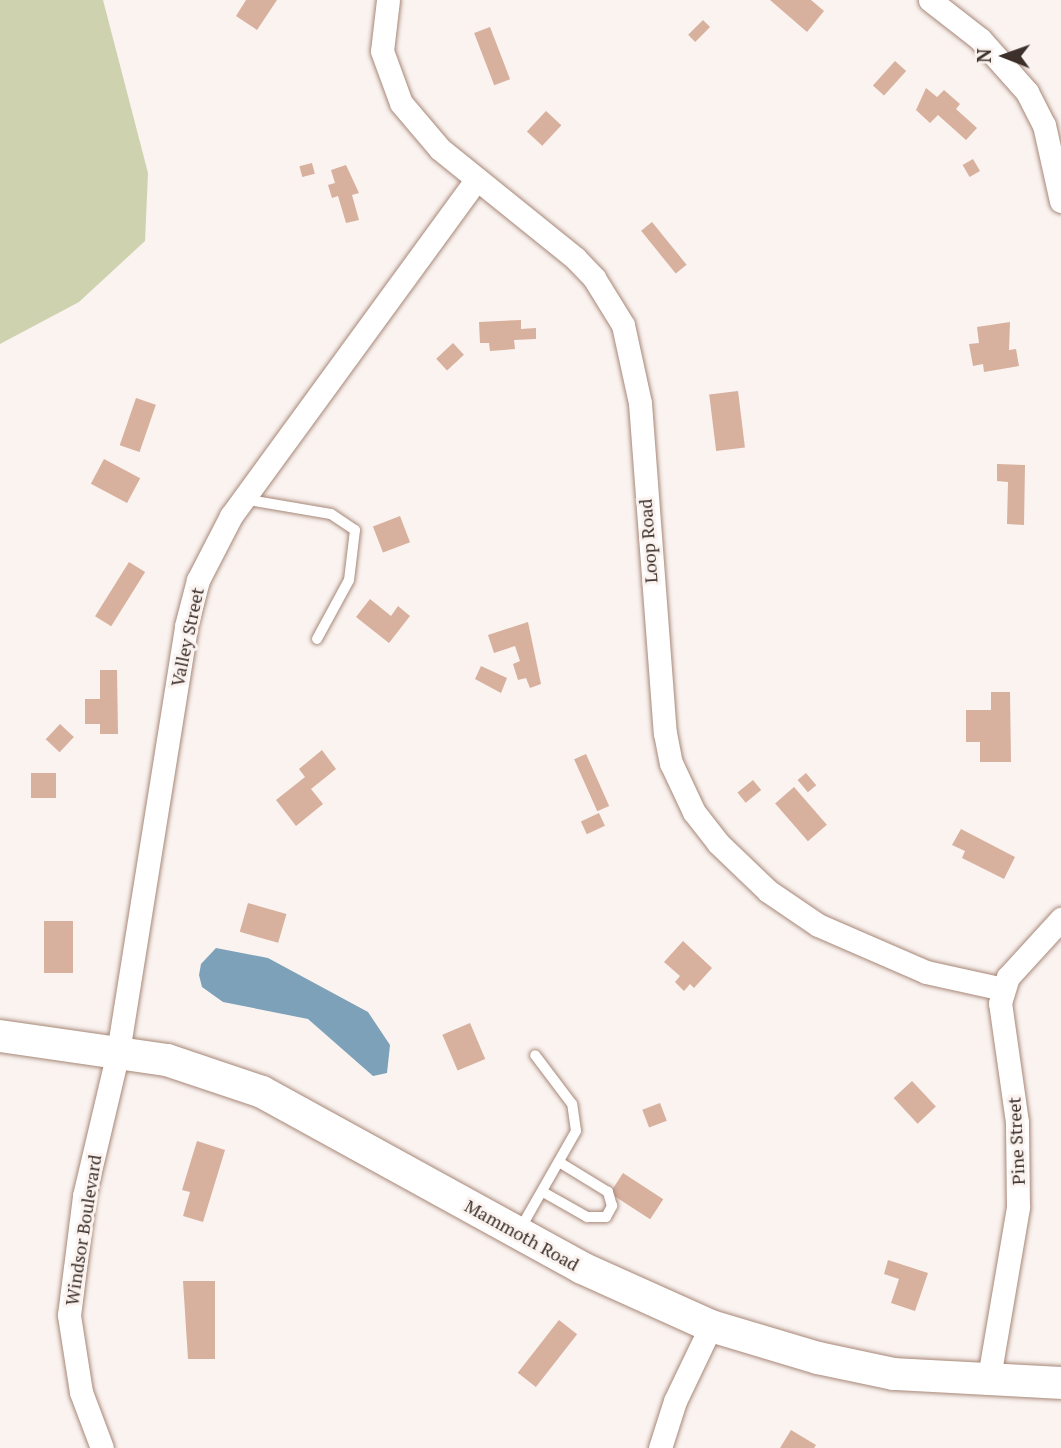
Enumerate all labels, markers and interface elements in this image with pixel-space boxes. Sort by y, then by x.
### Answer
north arrow [970,21,1040,91]
text: N [971,48,996,63]
street label: Loop Road [634,498,662,584]
street label: Valley Street [166,585,208,689]
street label: Pine Street [1003,1096,1029,1186]
street label: Windsor Boulevard [60,1153,106,1307]
street label: Mammoth Road [461,1195,583,1275]

